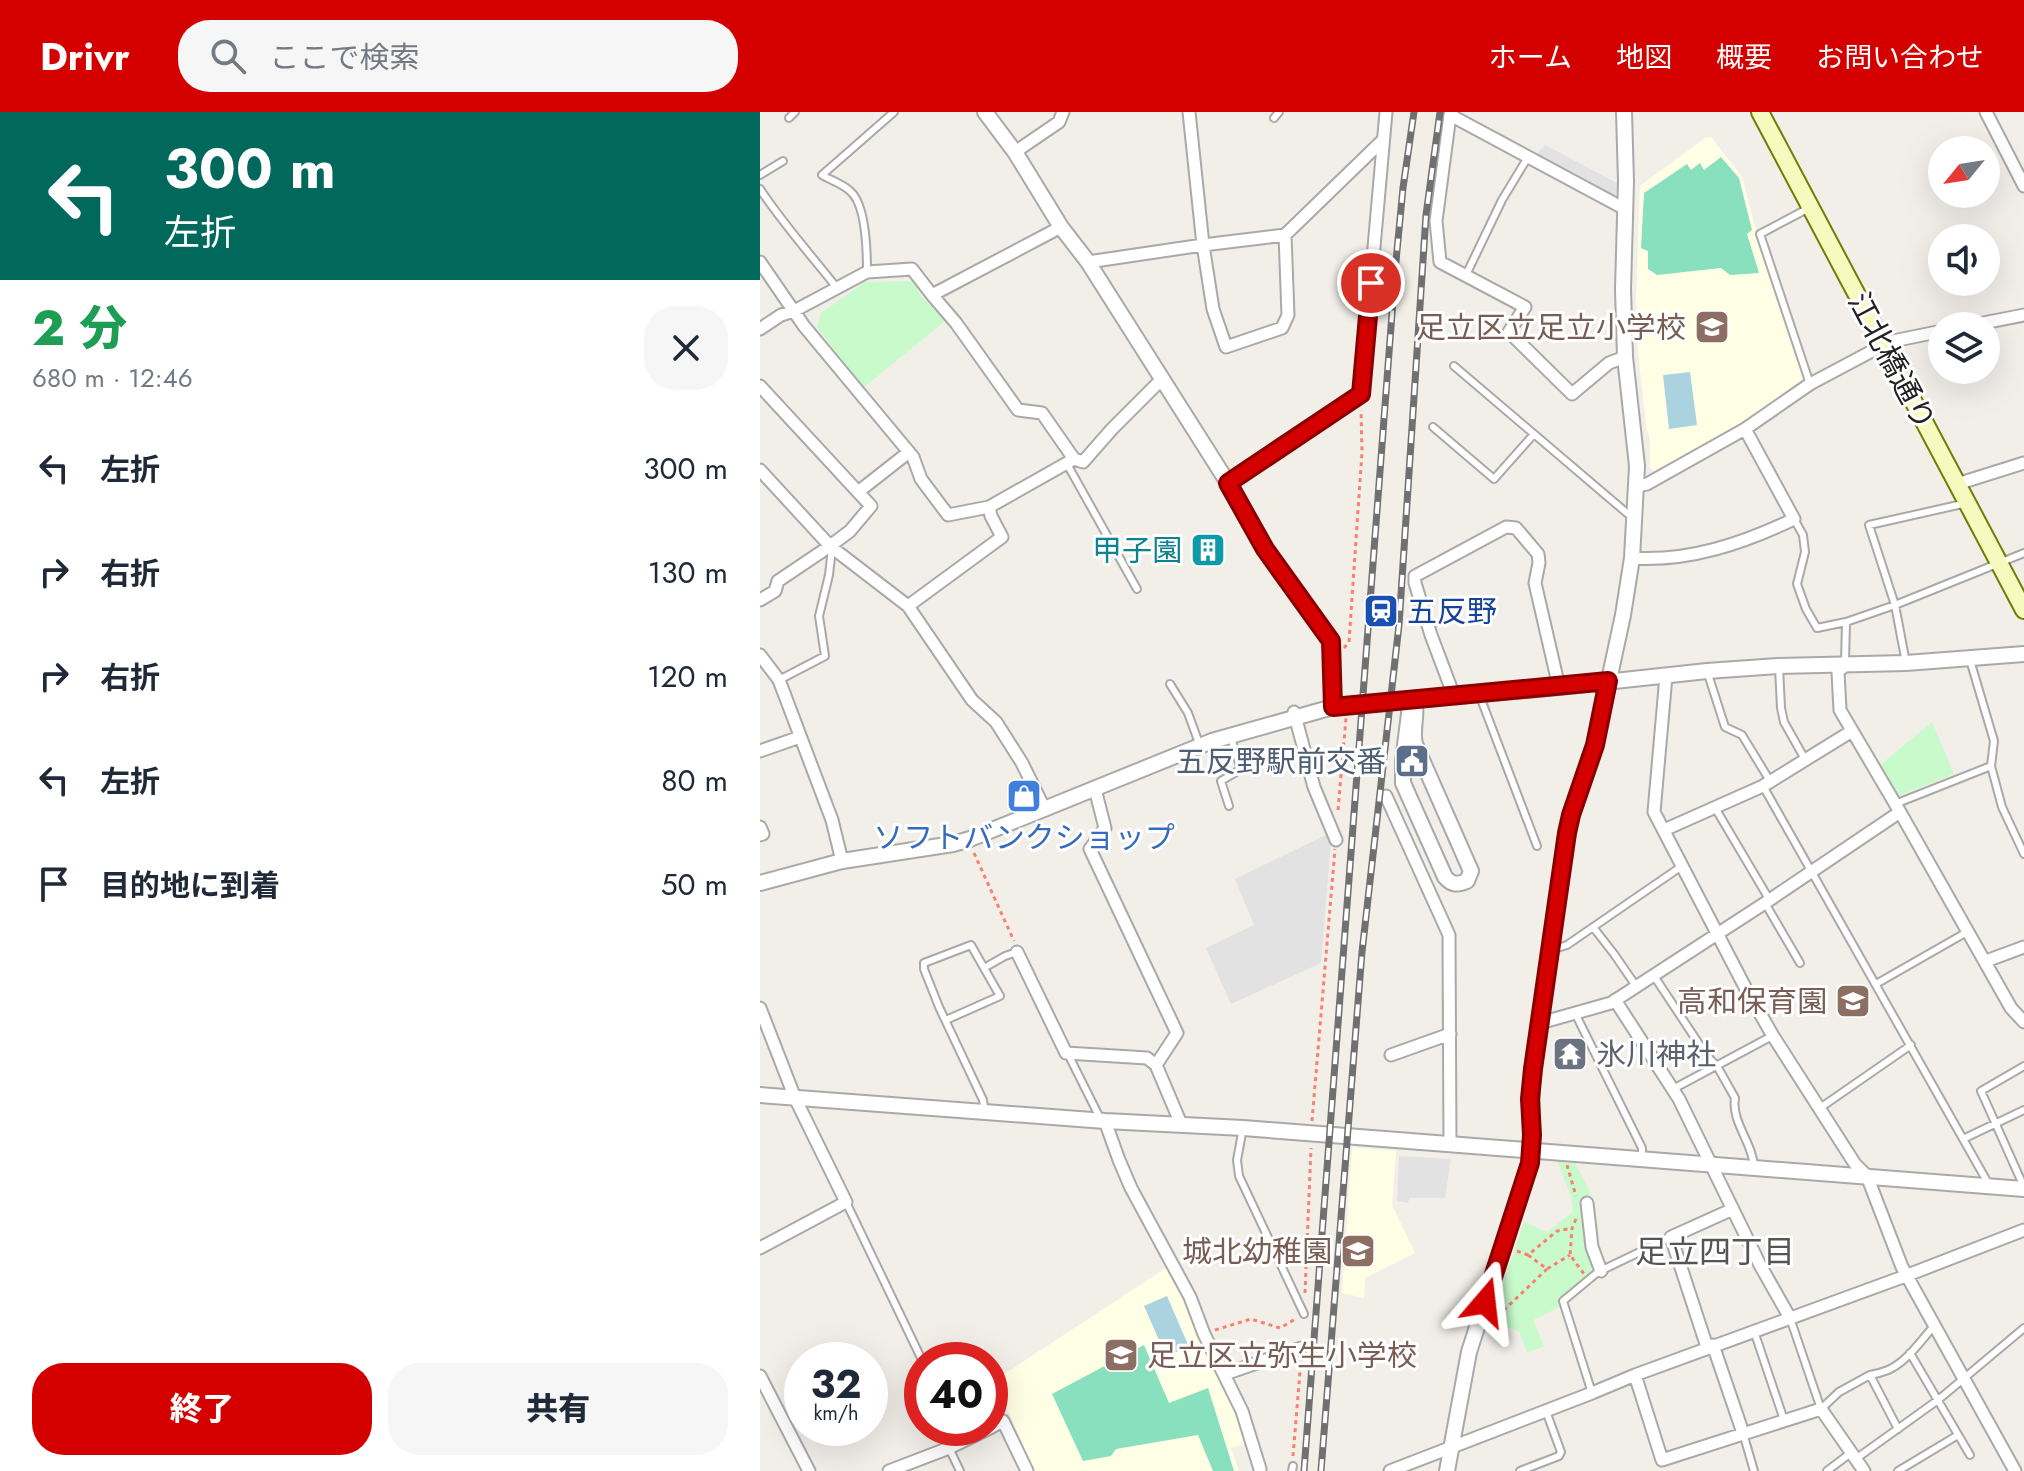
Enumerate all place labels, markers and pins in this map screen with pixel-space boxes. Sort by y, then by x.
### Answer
pin [1337,249,1405,317]
place label: 足立区立足立小学校 [1416,306,1686,349]
school or university icon: 足立区立足立小学校 [1693,308,1731,346]
place label: 甲子園 [1092,529,1182,572]
building icon: 甲子園 [1189,531,1227,569]
place label: 五反野 [1407,590,1497,633]
station icon: 五反野 [1362,592,1400,630]
place label: 五反野駅前交番 [1176,740,1386,783]
public building icon: 五反野駅前交番 [1393,742,1431,780]
shop icon: ソフトバンクショップ [1005,777,1043,815]
place label: ソフトバンクショップ [873,816,1175,859]
place label: 高和保育園 [1677,980,1827,1023]
school or university icon: 高和保育園 [1834,982,1872,1020]
place label: 氷川神社 [1596,1033,1716,1076]
temple icon: 氷川神社 [1551,1035,1589,1073]
place label: 城北幼稚園 [1182,1230,1332,1273]
school or university icon: 城北幼稚園 [1339,1232,1377,1270]
place label: 足立区立弥生小学校 [1147,1334,1417,1377]
school or university icon: 足立区立弥生小学校 [1102,1336,1140,1374]

